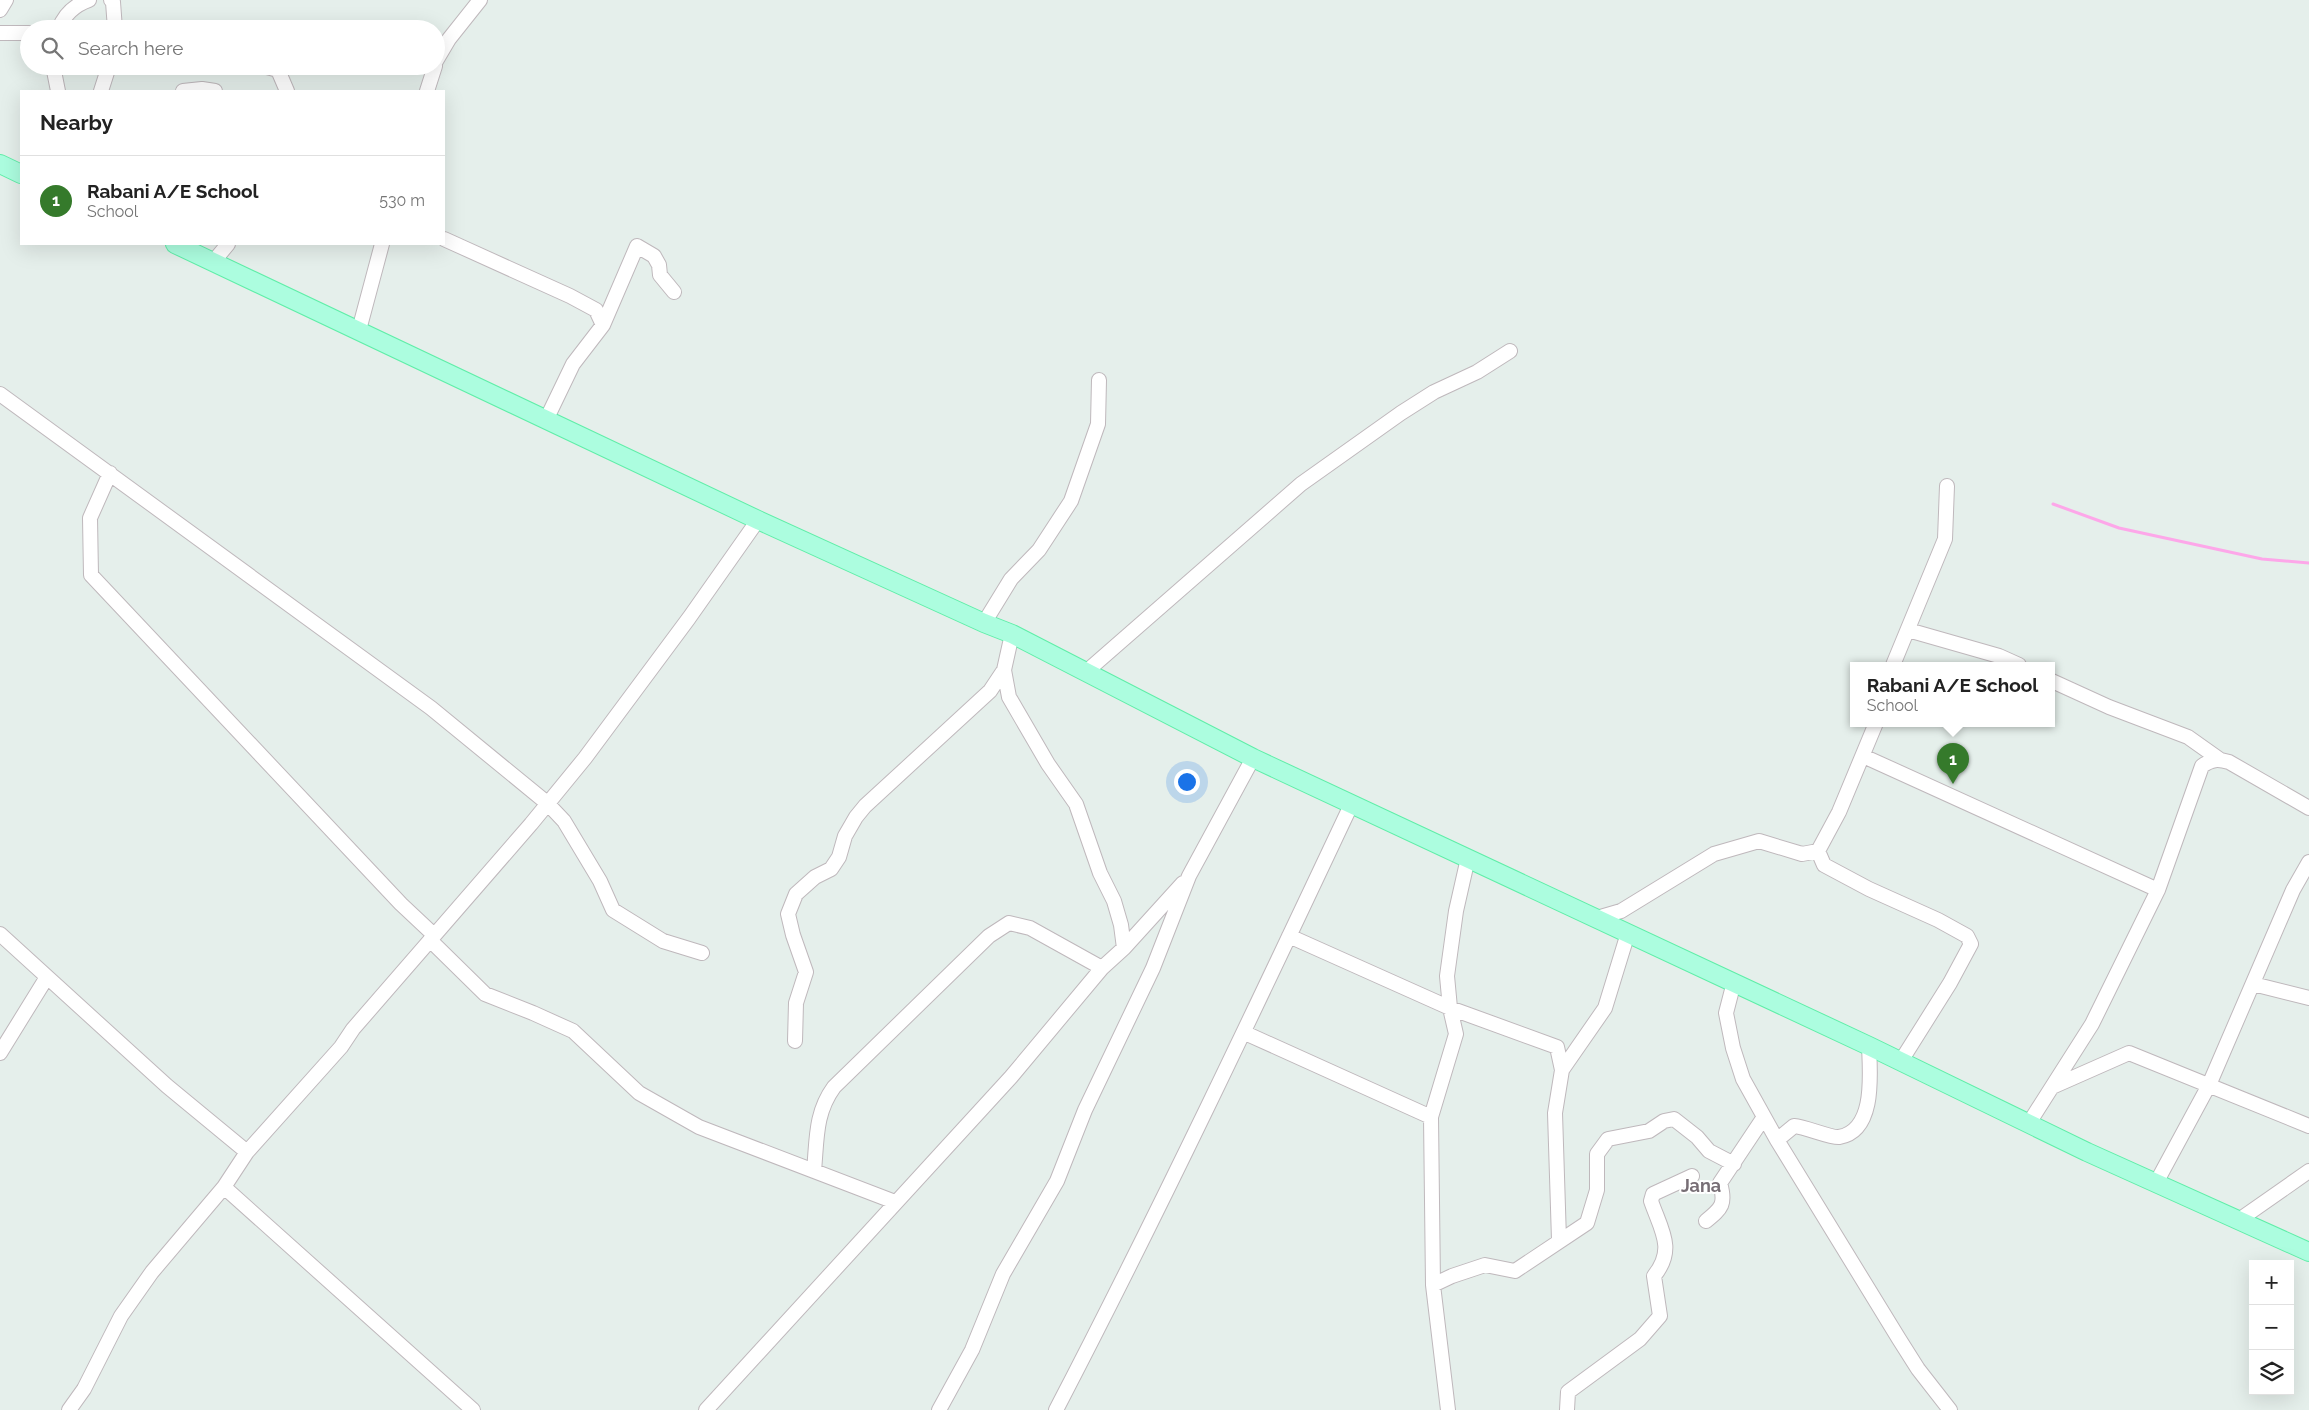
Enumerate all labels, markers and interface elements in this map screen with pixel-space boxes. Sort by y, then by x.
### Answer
search box [20,20,445,75]
icon: search [38,34,66,62]
text: Search here [78,37,184,59]
text: Nearby [40,110,113,135]
text: Rabani A/E School [87,180,259,202]
text: 1 [52,191,60,210]
text: 530 m [379,191,425,210]
text: School [87,202,138,221]
popup [1850,662,2055,727]
text: Rabani A/E School [1867,674,2038,696]
text: School [1867,696,1918,715]
pin: 1 [1937,743,1969,784]
your location [1174,769,1200,795]
district label: Jana [1681,1175,1721,1196]
map controls [2249,1260,2294,1395]
button: + [2249,1260,2294,1305]
button: − [2249,1305,2294,1350]
button: layers [2249,1350,2294,1395]

